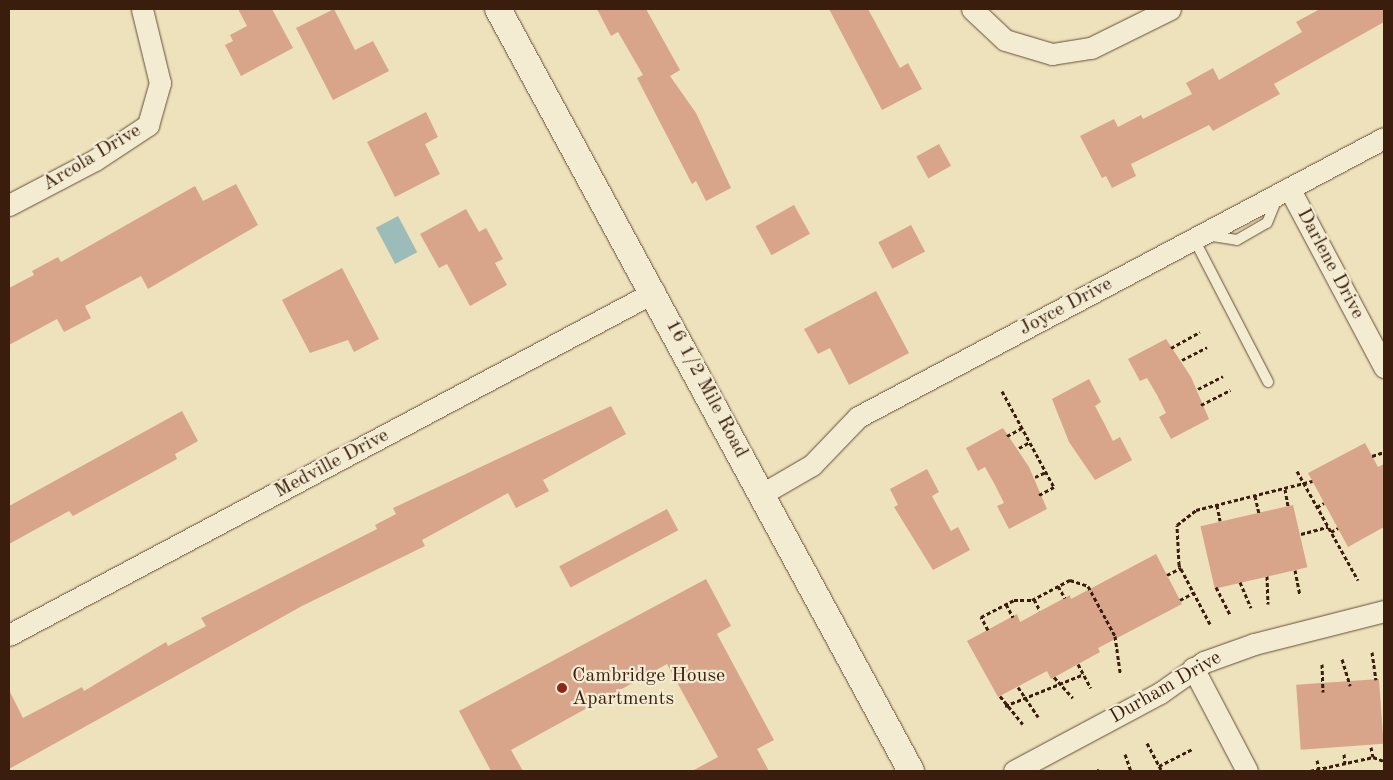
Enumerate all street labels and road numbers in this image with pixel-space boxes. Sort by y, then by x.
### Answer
street label: Arcola Drive [38,119,146,197]
street label: Darlene Drive [1291,205,1369,323]
street label: Joyce Drive [1015,272,1117,342]
street label: 16 1/2 Mile Road [659,316,753,462]
street label: Medville Drive [271,424,393,504]
street label: Durham Drive [1106,646,1226,730]

